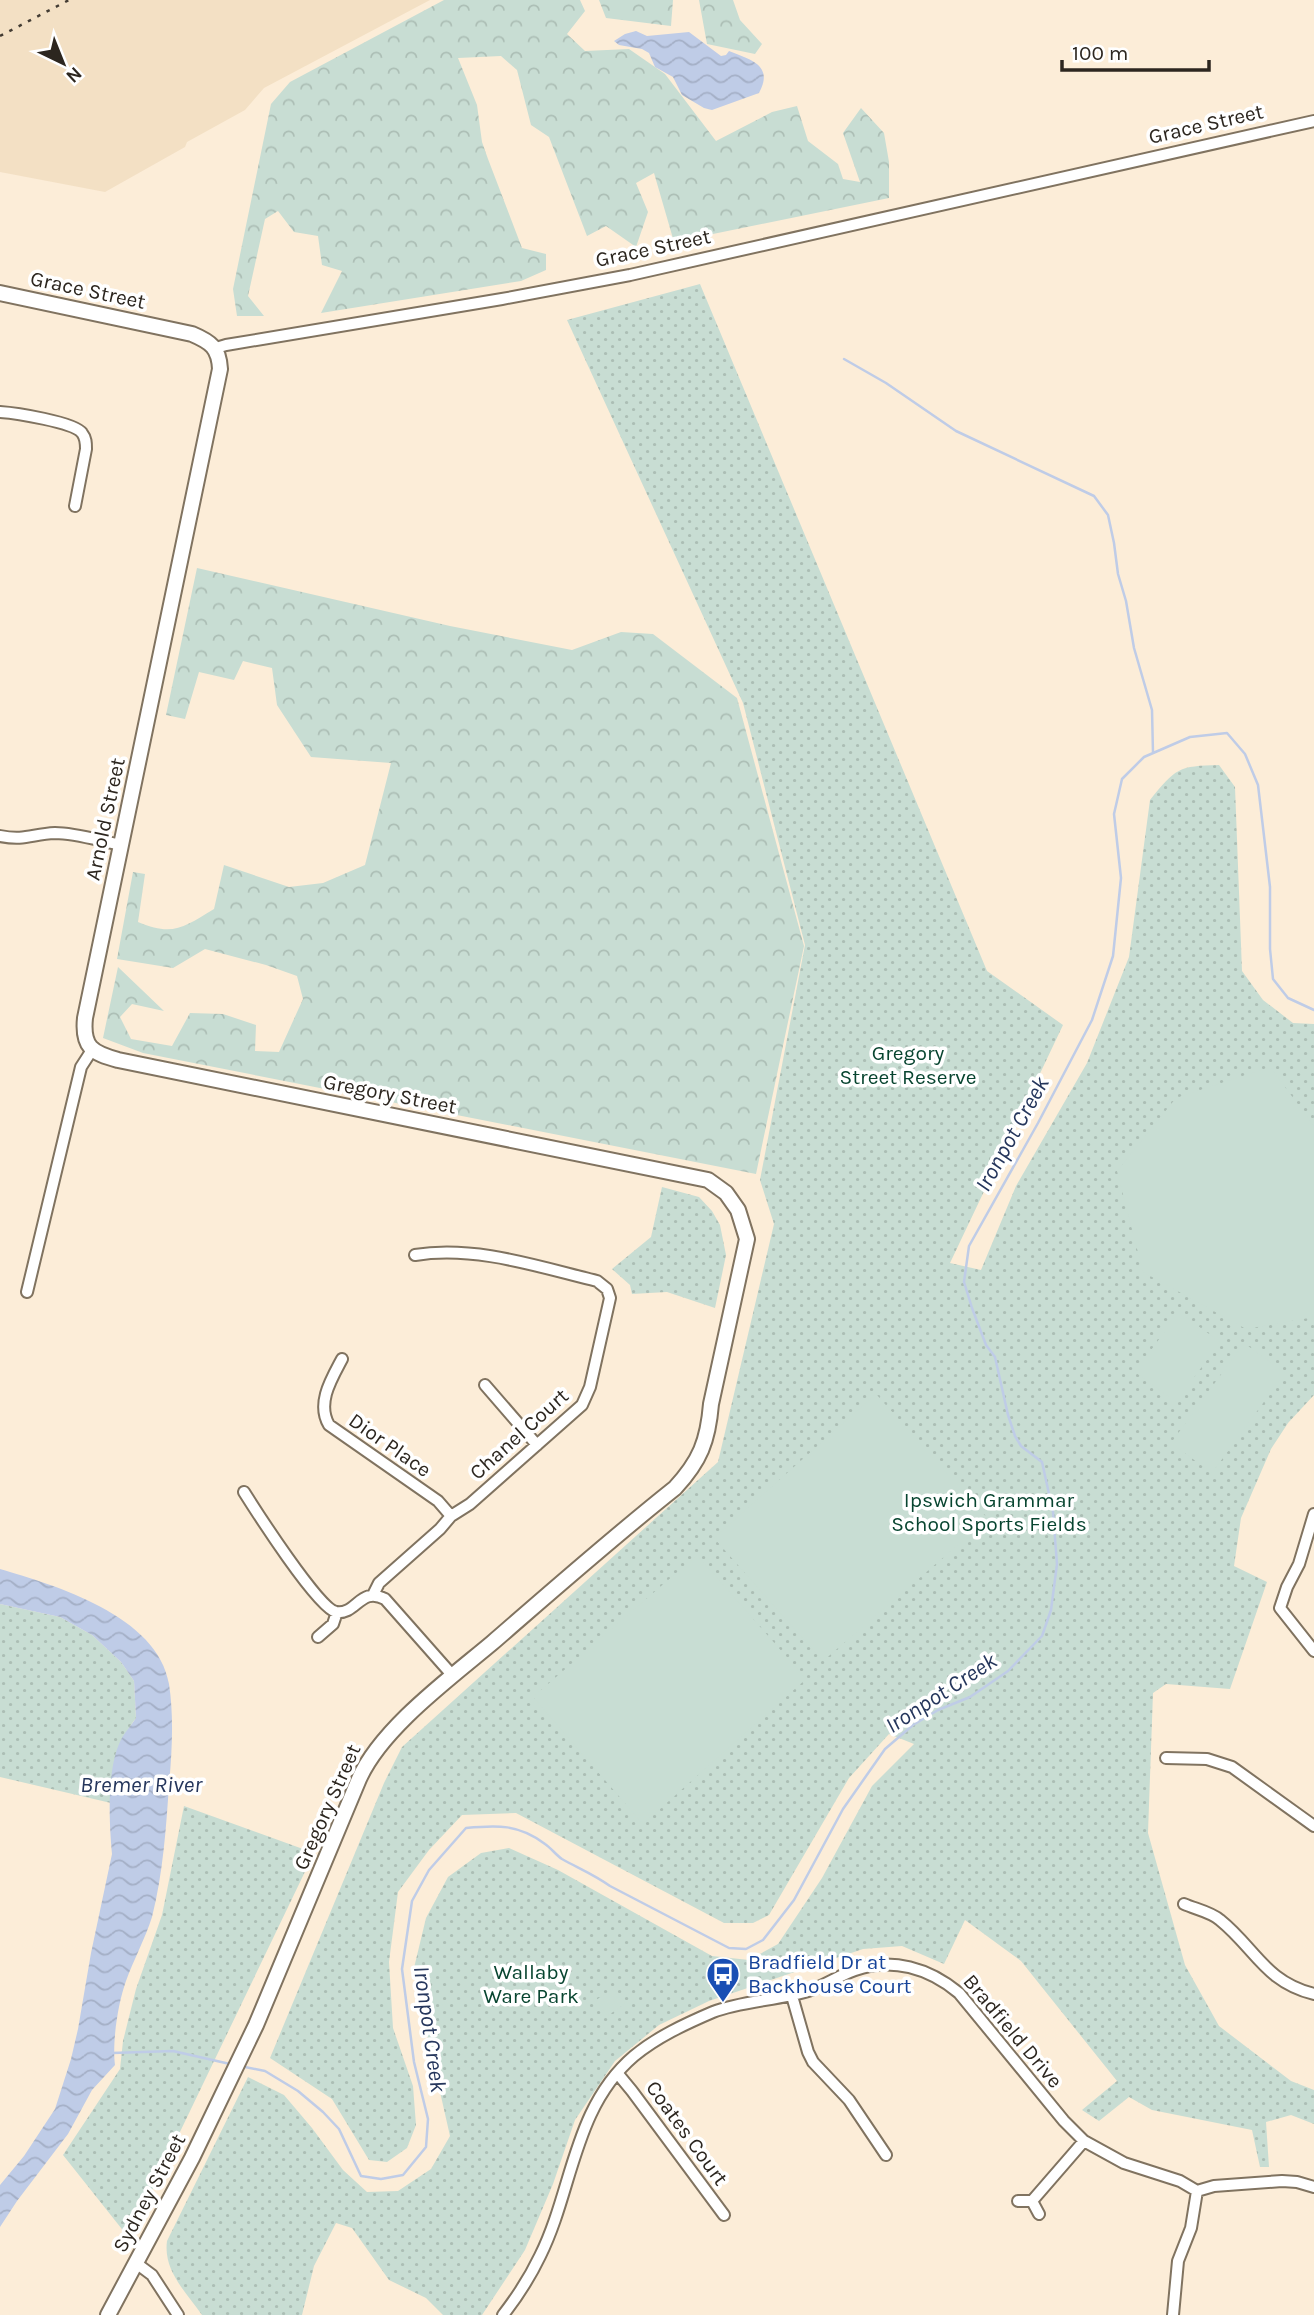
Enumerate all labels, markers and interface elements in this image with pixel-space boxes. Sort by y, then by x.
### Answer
north arrow [28,28,98,98]
scale bar [1062,28,1209,72]
text: 100 m [1072,41,1129,65]
text: N [61,62,86,87]
street label: Grace Street [1146,99,1266,149]
street label: Grace Street [593,224,713,272]
street label: Grace Street [28,266,148,314]
street label: Arnold Street [80,755,130,883]
park label: Gregory Street Reserve [839,1041,977,1089]
street label: Gregory Street [321,1069,459,1119]
water label: Ironpot Creek [969,1071,1055,1196]
street label: Chanel Court [465,1384,573,1484]
street label: Dior Place [344,1408,436,1482]
park label: Ipswich Grammar School Sports Fields [891,1488,1087,1536]
water label: Ironpot Creek [880,1647,1002,1739]
street label: Gregory Street [289,1740,366,1874]
water label: Bremer River [80,1771,203,1798]
place label: Bradfield Dr at Backhouse Court [748,1950,912,1998]
bus stop icon: Bradfield Dr at Backhouse Court [704,1955,742,2004]
park label: Wallaby Ware Park [483,1960,579,2008]
water label: Ironpot Creek [408,1964,452,2094]
street label: Bradfield Drive [958,1969,1068,2093]
street label: Coates Court [641,2076,733,2190]
street label: Sydney Street [108,2130,190,2256]

